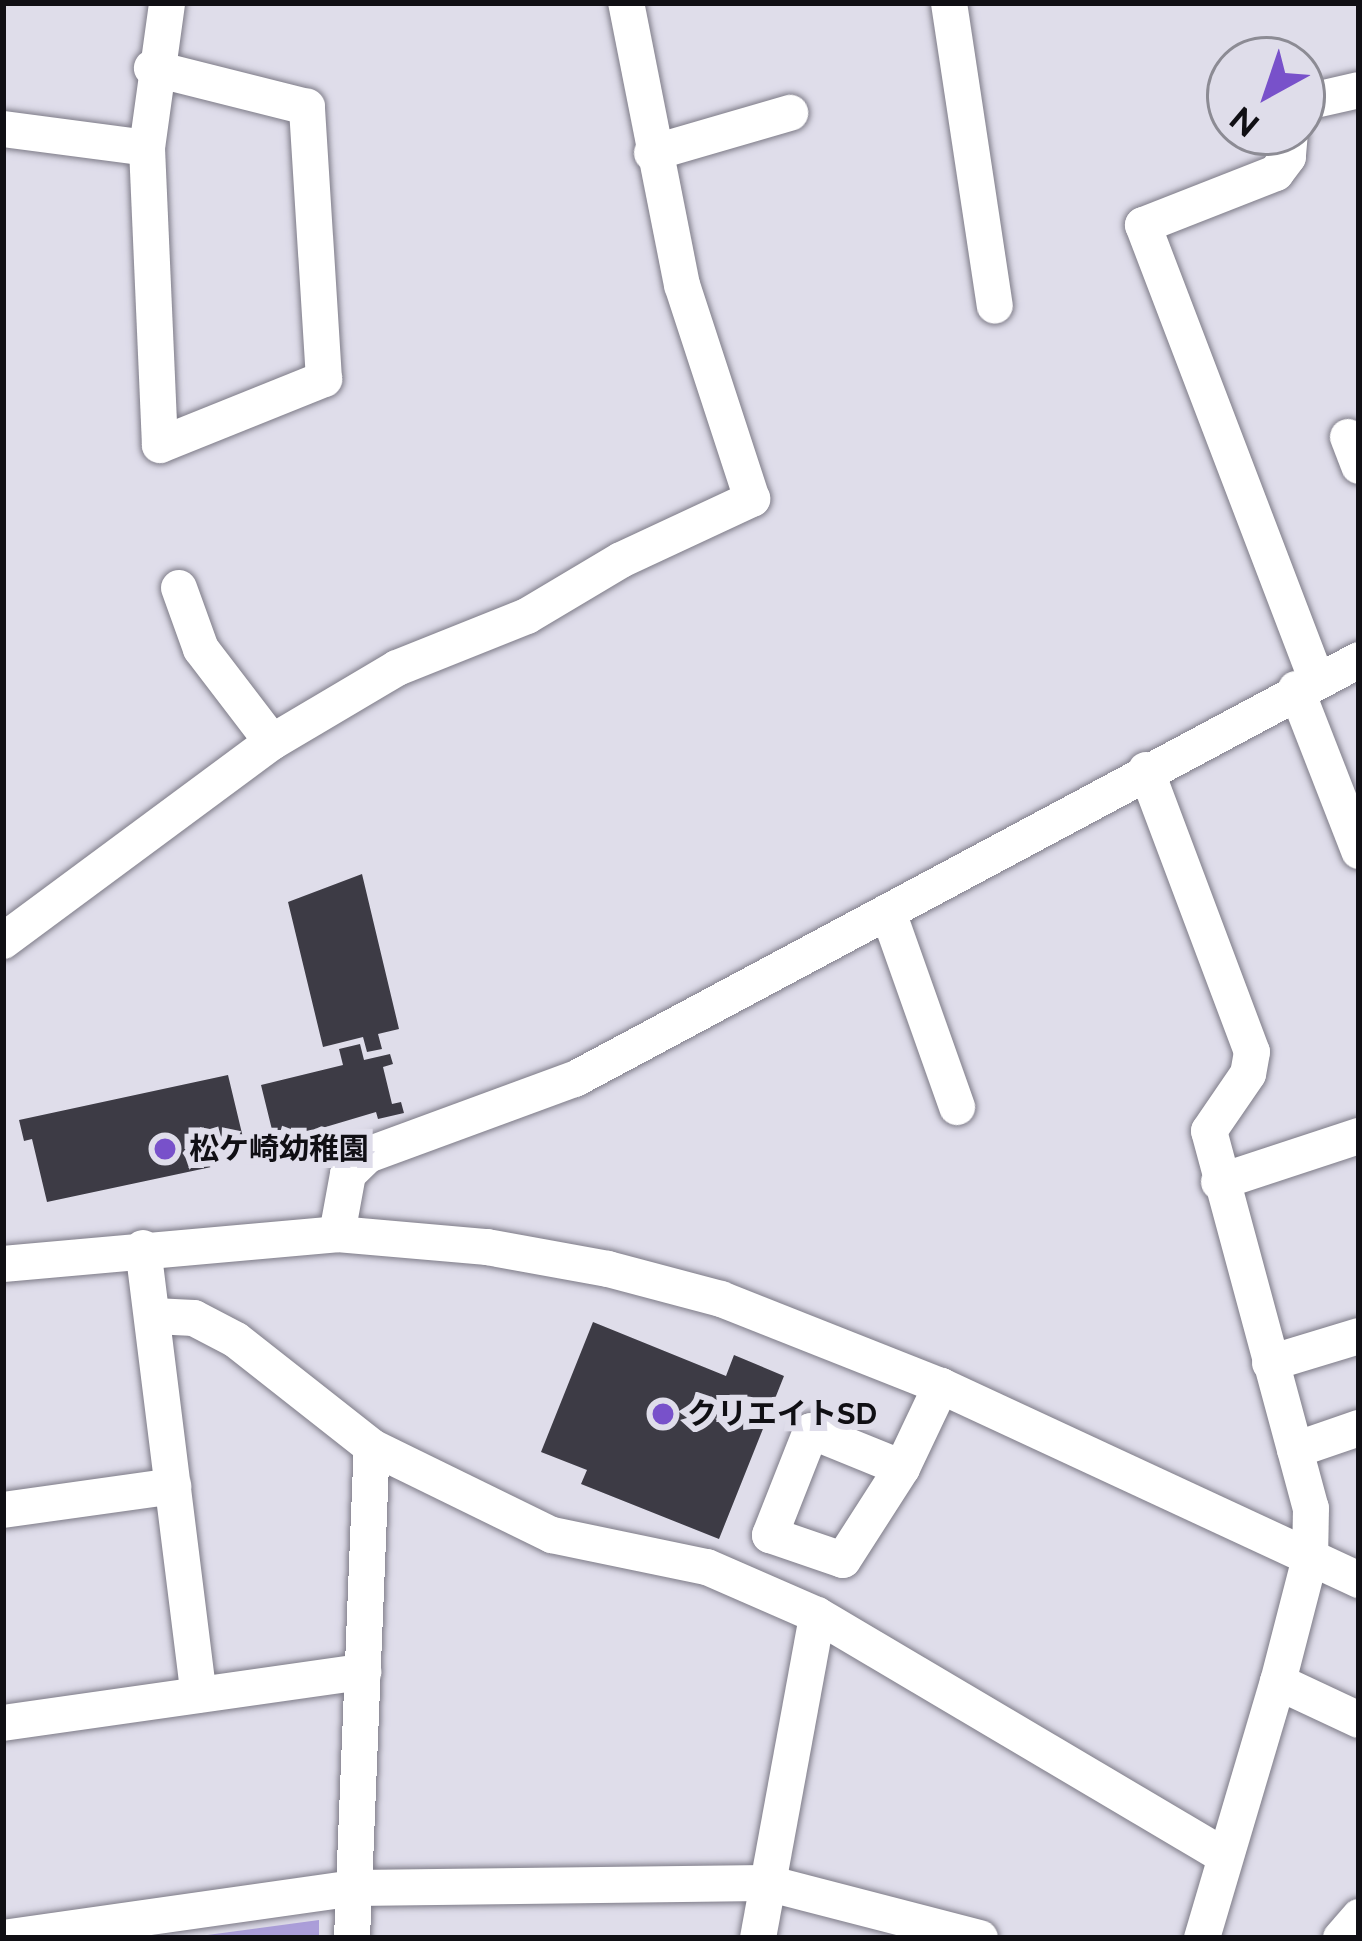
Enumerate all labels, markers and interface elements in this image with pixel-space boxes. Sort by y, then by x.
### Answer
north arrow [1206,36,1326,156]
text: N [1222,99,1267,145]
place label: 松ケ崎幼稚園 [189,1131,369,1167]
marker: 松ケ崎幼稚園 [152,1136,178,1162]
place label: クリエイトSD [687,1396,877,1432]
marker: クリエイトSD [650,1401,676,1427]

